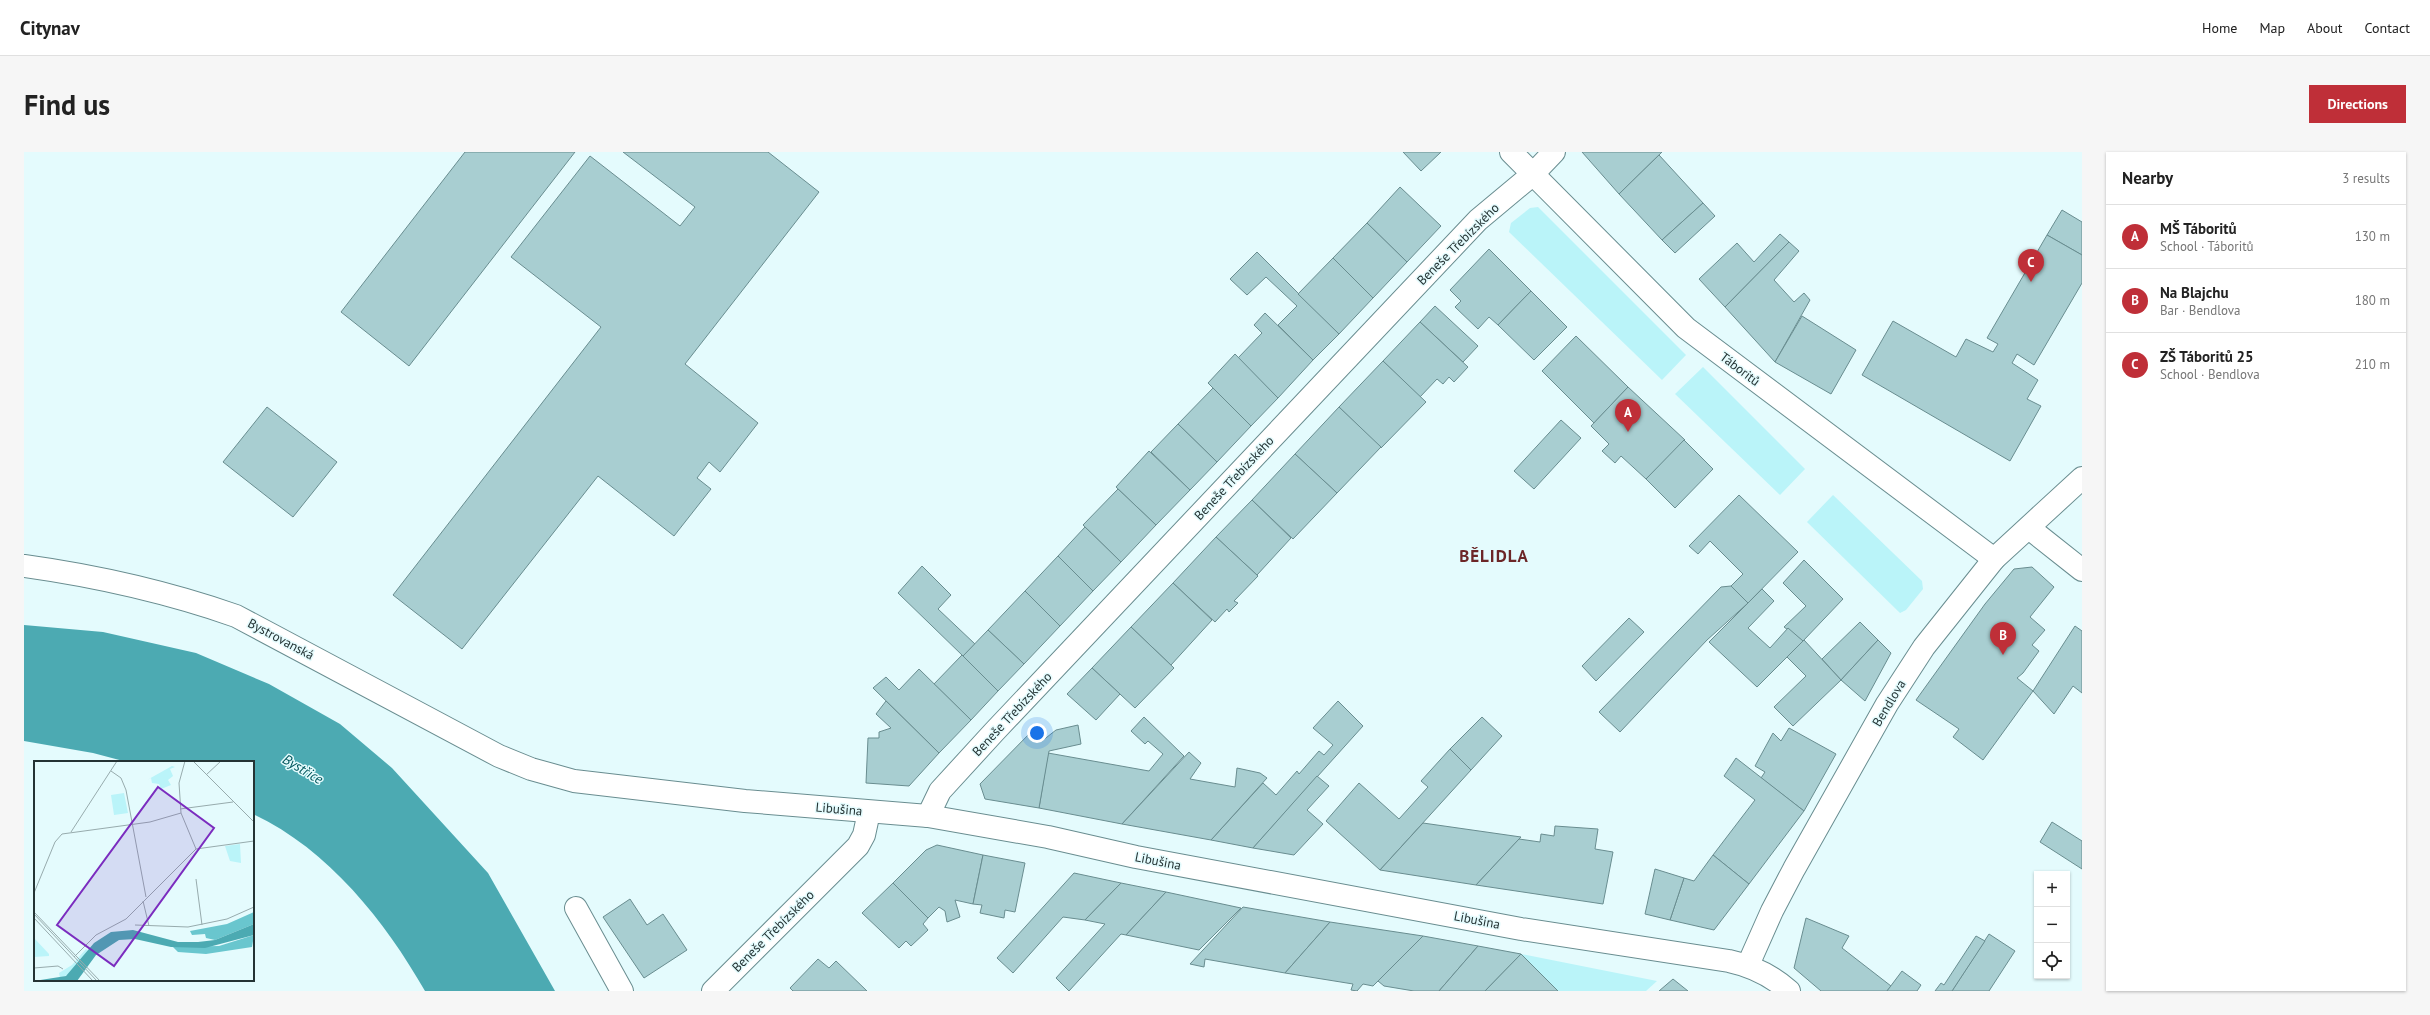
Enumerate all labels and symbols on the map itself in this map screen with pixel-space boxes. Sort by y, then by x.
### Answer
street label: Beneše Třebízského [1413,199,1503,289]
pin: C [2018,249,2044,282]
street label: Táboritů [1717,348,1763,390]
pin: A [1615,399,1641,432]
street label: Beneše Třebízského [1191,432,1278,524]
district label: BĚLIDLA [1459,545,1529,567]
street label: Bystrovanská [245,614,317,664]
pin: B [1990,622,2016,655]
street label: Beneše Třebízského [969,668,1056,760]
street label: Bendlova [1868,676,1910,730]
your location [1027,723,1047,743]
water label: Bystřice [279,750,327,788]
inset map [34,761,254,981]
street label: Libušina [815,798,863,820]
street label: Libušina [1133,848,1183,874]
street label: Beneše Třebízského [728,886,818,976]
street label: Libušina [1452,907,1502,933]

